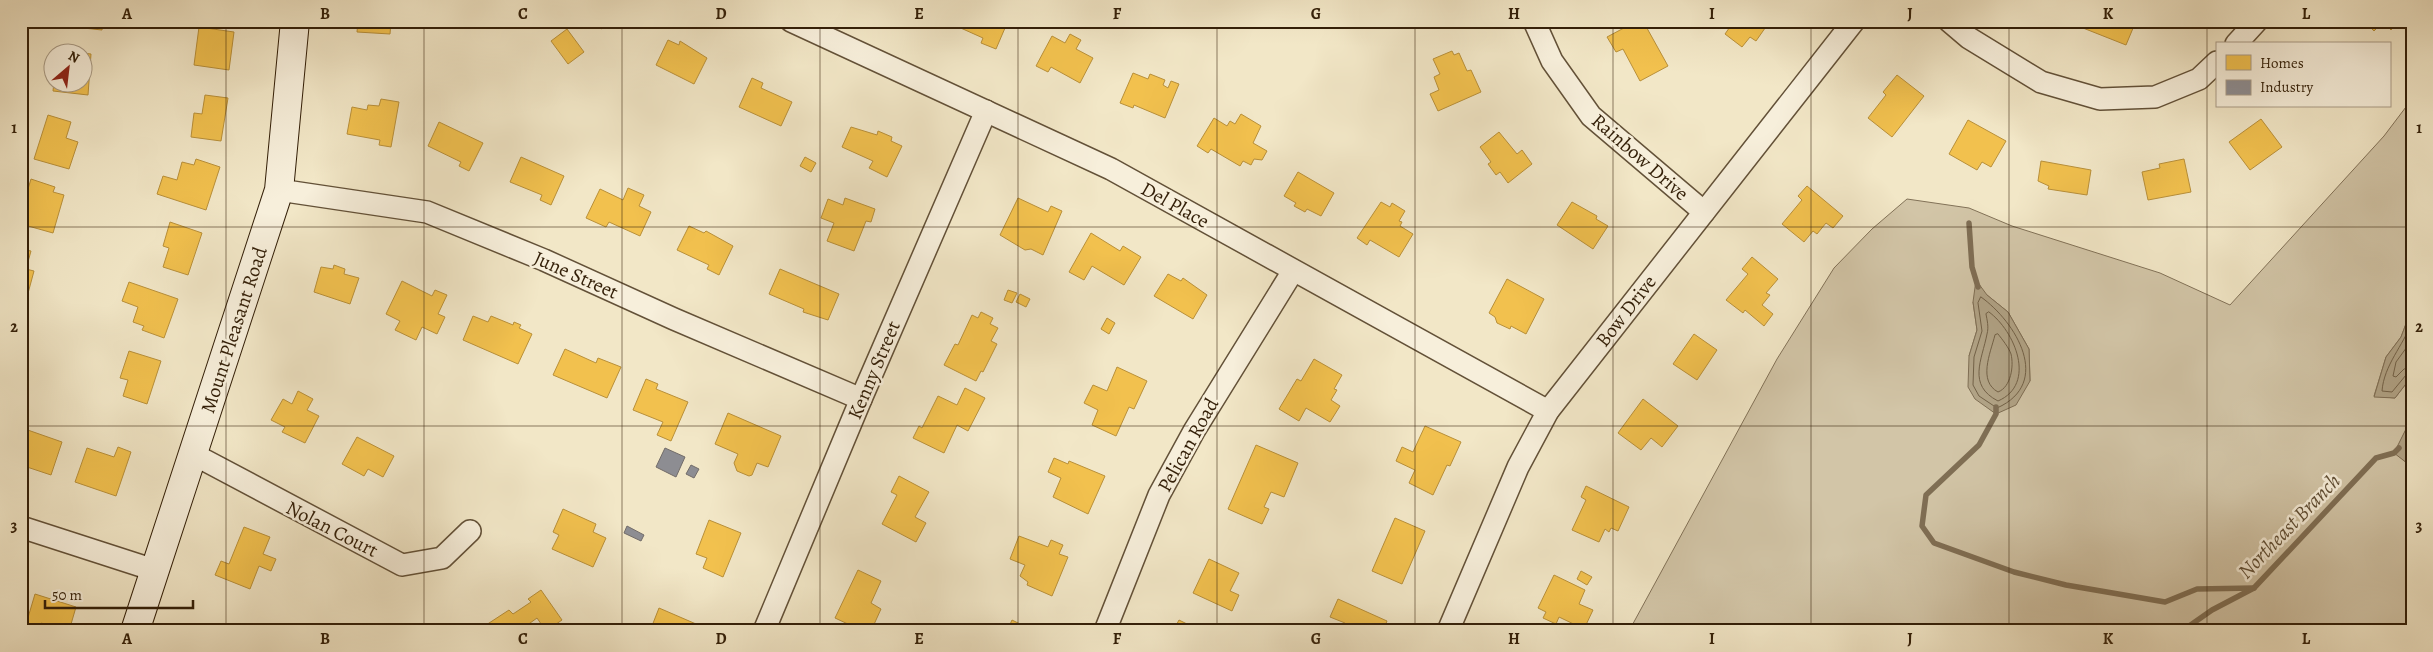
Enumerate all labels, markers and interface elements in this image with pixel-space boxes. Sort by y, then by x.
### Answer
text: A [121,3,133,25]
text: B [320,3,330,25]
text: C [518,3,528,25]
text: D [715,3,727,25]
text: E [914,3,924,25]
text: F [1113,3,1122,25]
text: G [1311,3,1321,25]
text: H [1508,3,1520,25]
text: I [1709,3,1715,25]
text: J [1907,3,1913,25]
text: K [2103,3,2114,25]
text: L [2302,3,2311,25]
north arrow [42,42,92,92]
legend [2216,42,2390,108]
text: N [65,46,83,68]
text: Homes [2260,53,2304,73]
text: Industry [2260,77,2314,97]
street label: Rainbow Drive [1586,107,1694,207]
text: 1 [11,117,17,139]
text: 1 [2416,117,2422,139]
street label: Del Place [1136,175,1214,235]
street label: Mount Pleasant Road [194,243,274,417]
street label: June Street [529,244,623,306]
street label: Bow Drive [1589,269,1663,353]
text: 2 [10,316,18,338]
street label: Kenny Street [841,316,907,423]
text: 2 [2415,316,2423,338]
street label: Pelican Road [1151,393,1225,497]
water label: Northeast Branch [2232,467,2346,585]
street label: Nolan Court [281,494,383,564]
text: 3 [11,515,18,537]
text: 3 [2416,515,2423,537]
scale bar [45,577,192,609]
text: 50 m [52,585,82,605]
text: A [121,628,133,650]
text: B [320,628,330,650]
text: C [518,628,528,650]
text: D [715,628,727,650]
text: E [914,628,924,650]
text: F [1113,628,1122,650]
text: G [1311,628,1321,650]
text: H [1508,628,1520,650]
text: I [1709,628,1715,650]
text: J [1907,628,1913,650]
text: K [2103,628,2114,650]
text: L [2302,628,2311,650]

